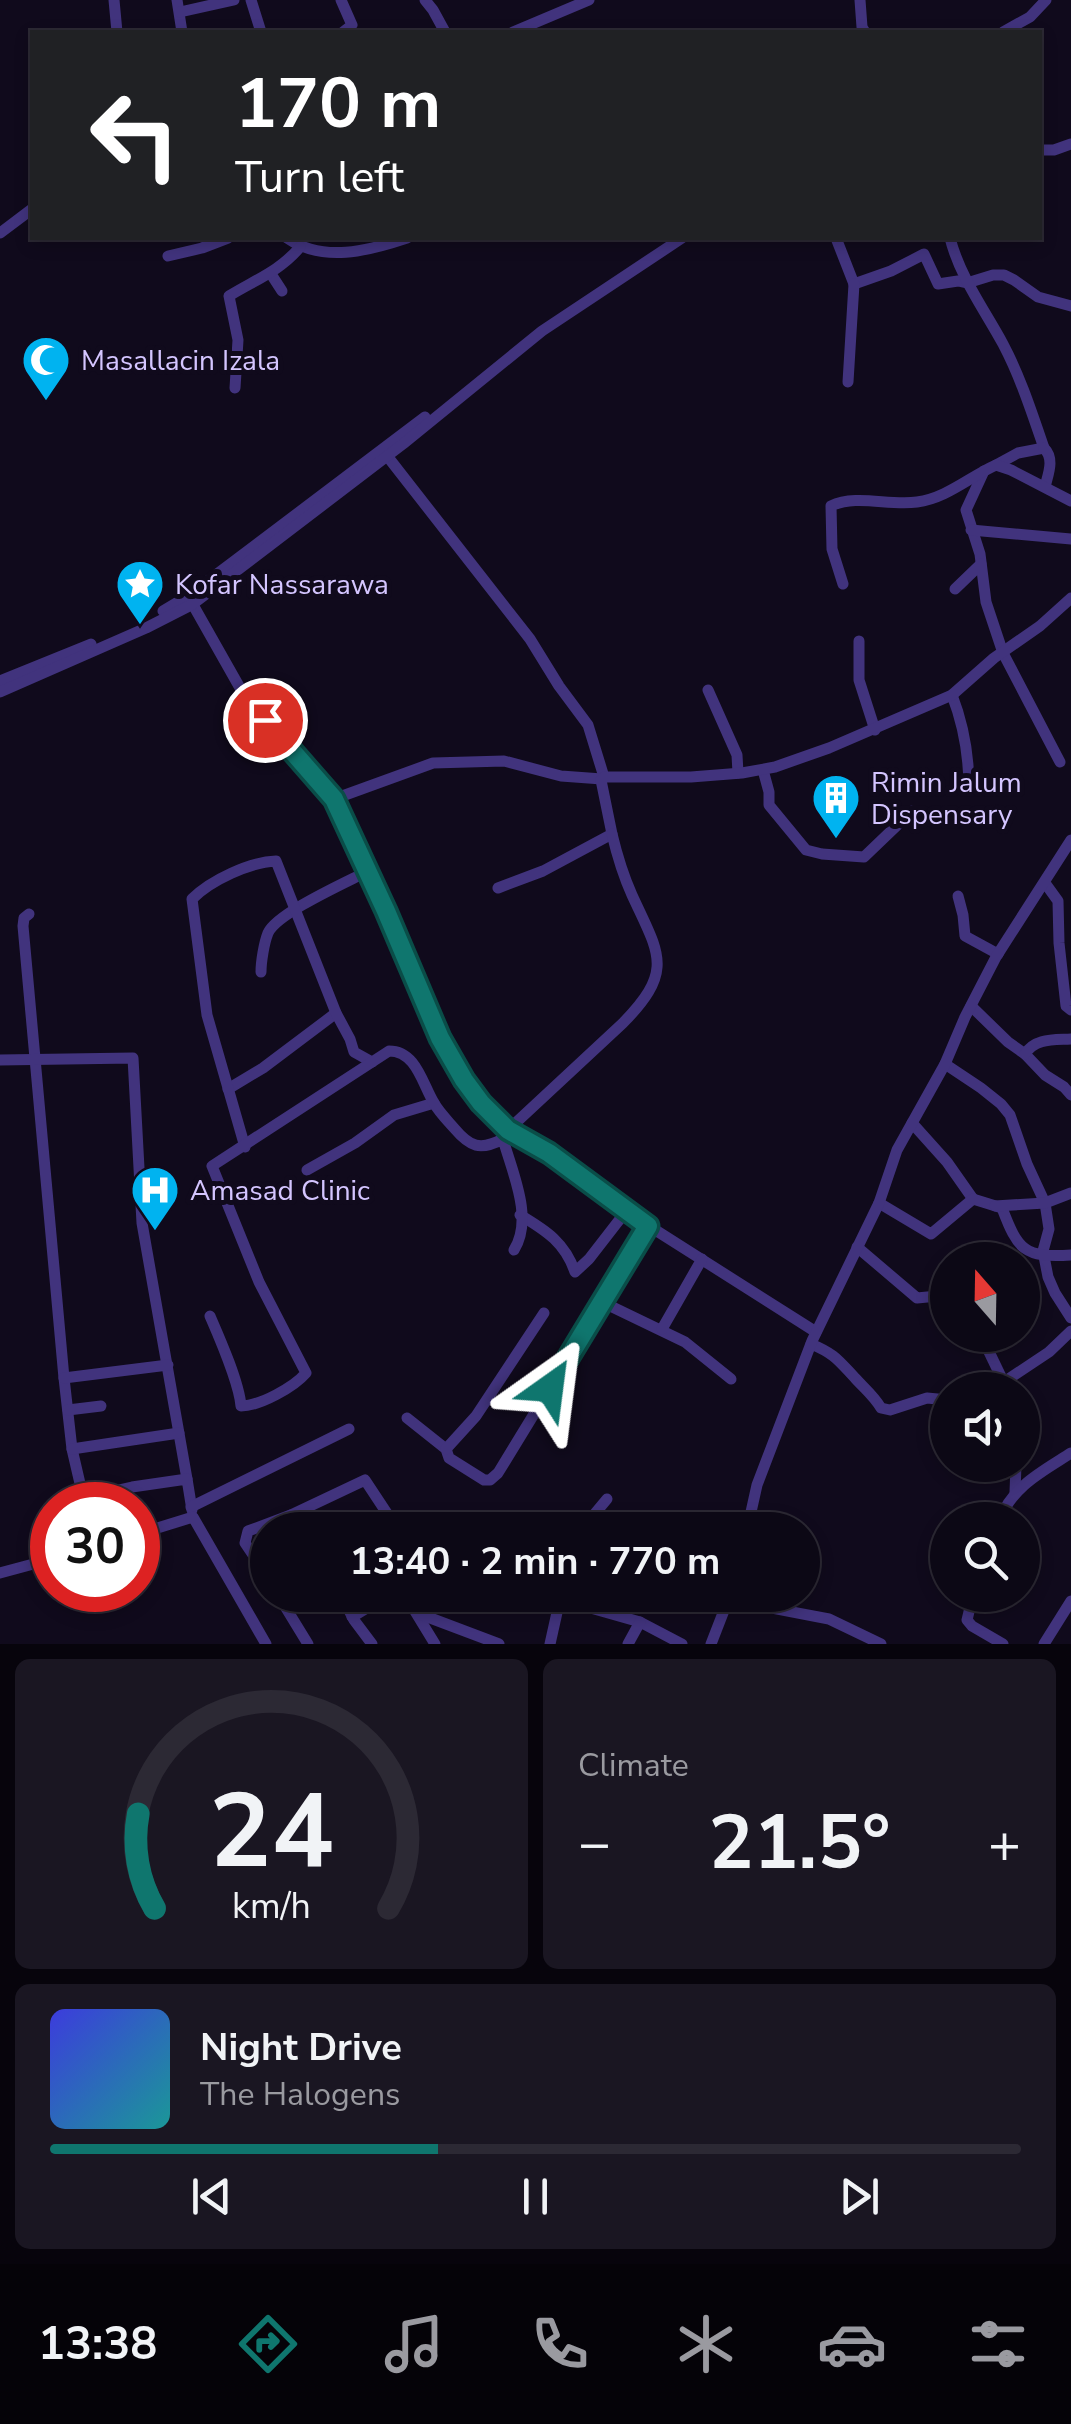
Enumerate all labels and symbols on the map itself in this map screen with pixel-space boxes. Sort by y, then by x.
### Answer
mosque icon: Masallacin Izala [20,334,72,402]
place label: Masallacin Izala [81,342,280,380]
place icon: Kofar Nassarawa [114,558,166,626]
place label: Kofar Nassarawa [175,566,389,604]
pin [223,678,308,763]
place label: Rimin Jalum Dispensary [871,764,1022,834]
building icon: Rimin Jalum Dispensary [810,772,862,840]
hospital icon: Amasad Clinic [129,1164,181,1232]
place label: Amasad Clinic [190,1172,370,1210]
north arrow [930,1242,1040,1352]
position arrow [498,1336,602,1440]
speed limit sign: 30 [30,1482,160,1612]

